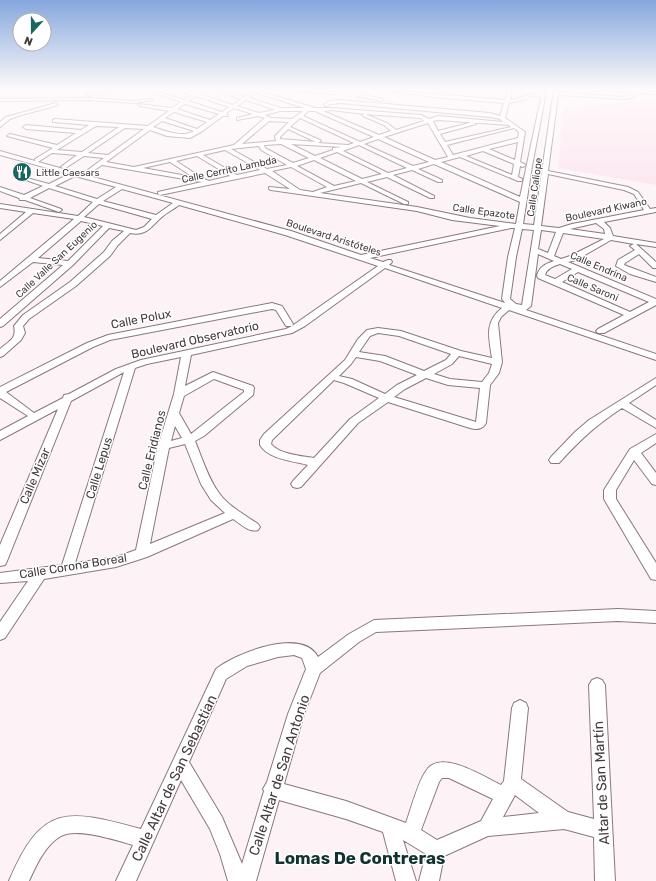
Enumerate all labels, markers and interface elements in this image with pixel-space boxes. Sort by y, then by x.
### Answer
north arrow [12,12,52,52]
text: N [22,33,35,48]
street label: Calle Cerrito Lambda [181,154,278,186]
street label: Calle Caliope [525,156,545,217]
restaurant icon: Little Caesars [11,161,33,183]
place label: Little Caesars [36,167,100,179]
street label: Boulevard Kiwano [564,195,648,224]
street label: Calle Epazote [452,202,516,222]
street label: Boulevard Aristóteles [285,217,383,259]
street label: Calle Valle San Eugenio [13,219,100,301]
street label: Calle Endrina [568,249,629,284]
street label: Calle Saroni [565,272,620,304]
street label: Calle Polux [110,306,173,332]
street label: Boulevard Observatorio [130,318,260,362]
street label: Calle Eridianos [135,409,169,491]
street label: Calle Lepus [83,435,115,501]
street label: Calle Mizar [17,445,53,506]
street label: Calle Corona Boreal [18,551,128,581]
street label: Calle Altar de San Sebastian [128,692,221,864]
street label: Calle Altar de San Antonio [245,693,314,858]
street label: Altar de San Martín [590,721,613,845]
district label: Lomas De Contreras [275,848,445,868]

